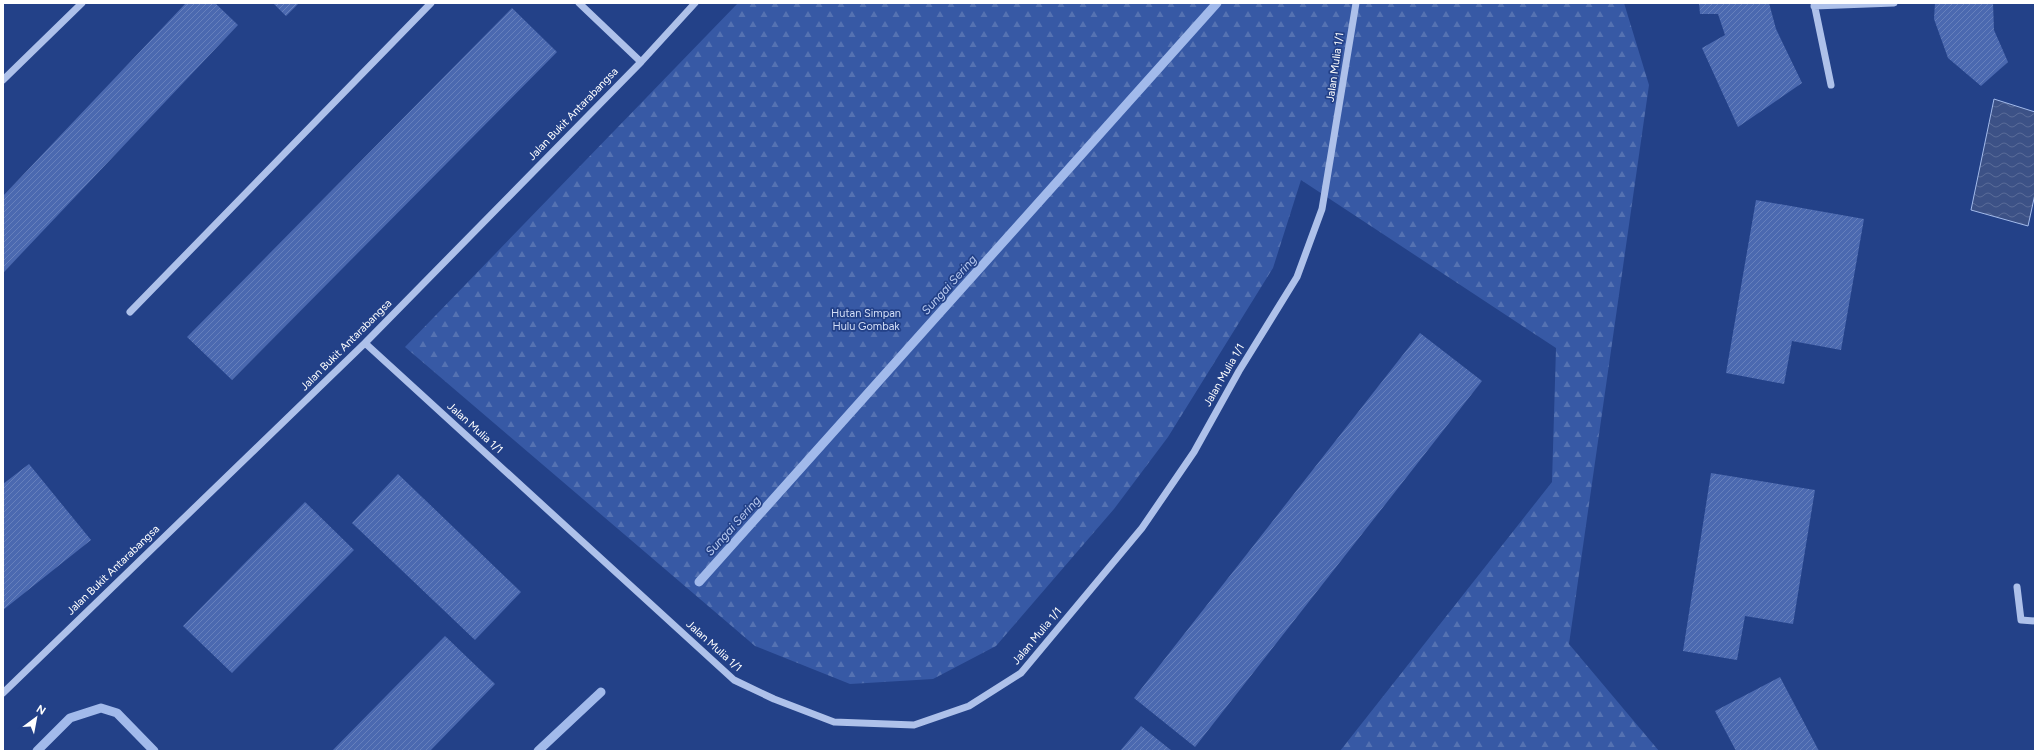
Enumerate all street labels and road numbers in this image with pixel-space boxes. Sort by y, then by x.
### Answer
street label: Jalan Mulia 1/1 [1324,31,1346,103]
street label: Jalan Bukit Antarabangsa [525,65,621,163]
street label: Jalan Bukit Antarabangsa [298,297,394,393]
street label: Jalan Mulia 1/1 [1201,341,1247,409]
street label: Jalan Mulia 1/1 [445,400,505,456]
street label: Jalan Bukit Antarabangsa [64,522,162,618]
street label: Jalan Mulia 1/1 [1009,605,1065,667]
street label: Jalan Mulia 1/1 [684,618,744,674]

